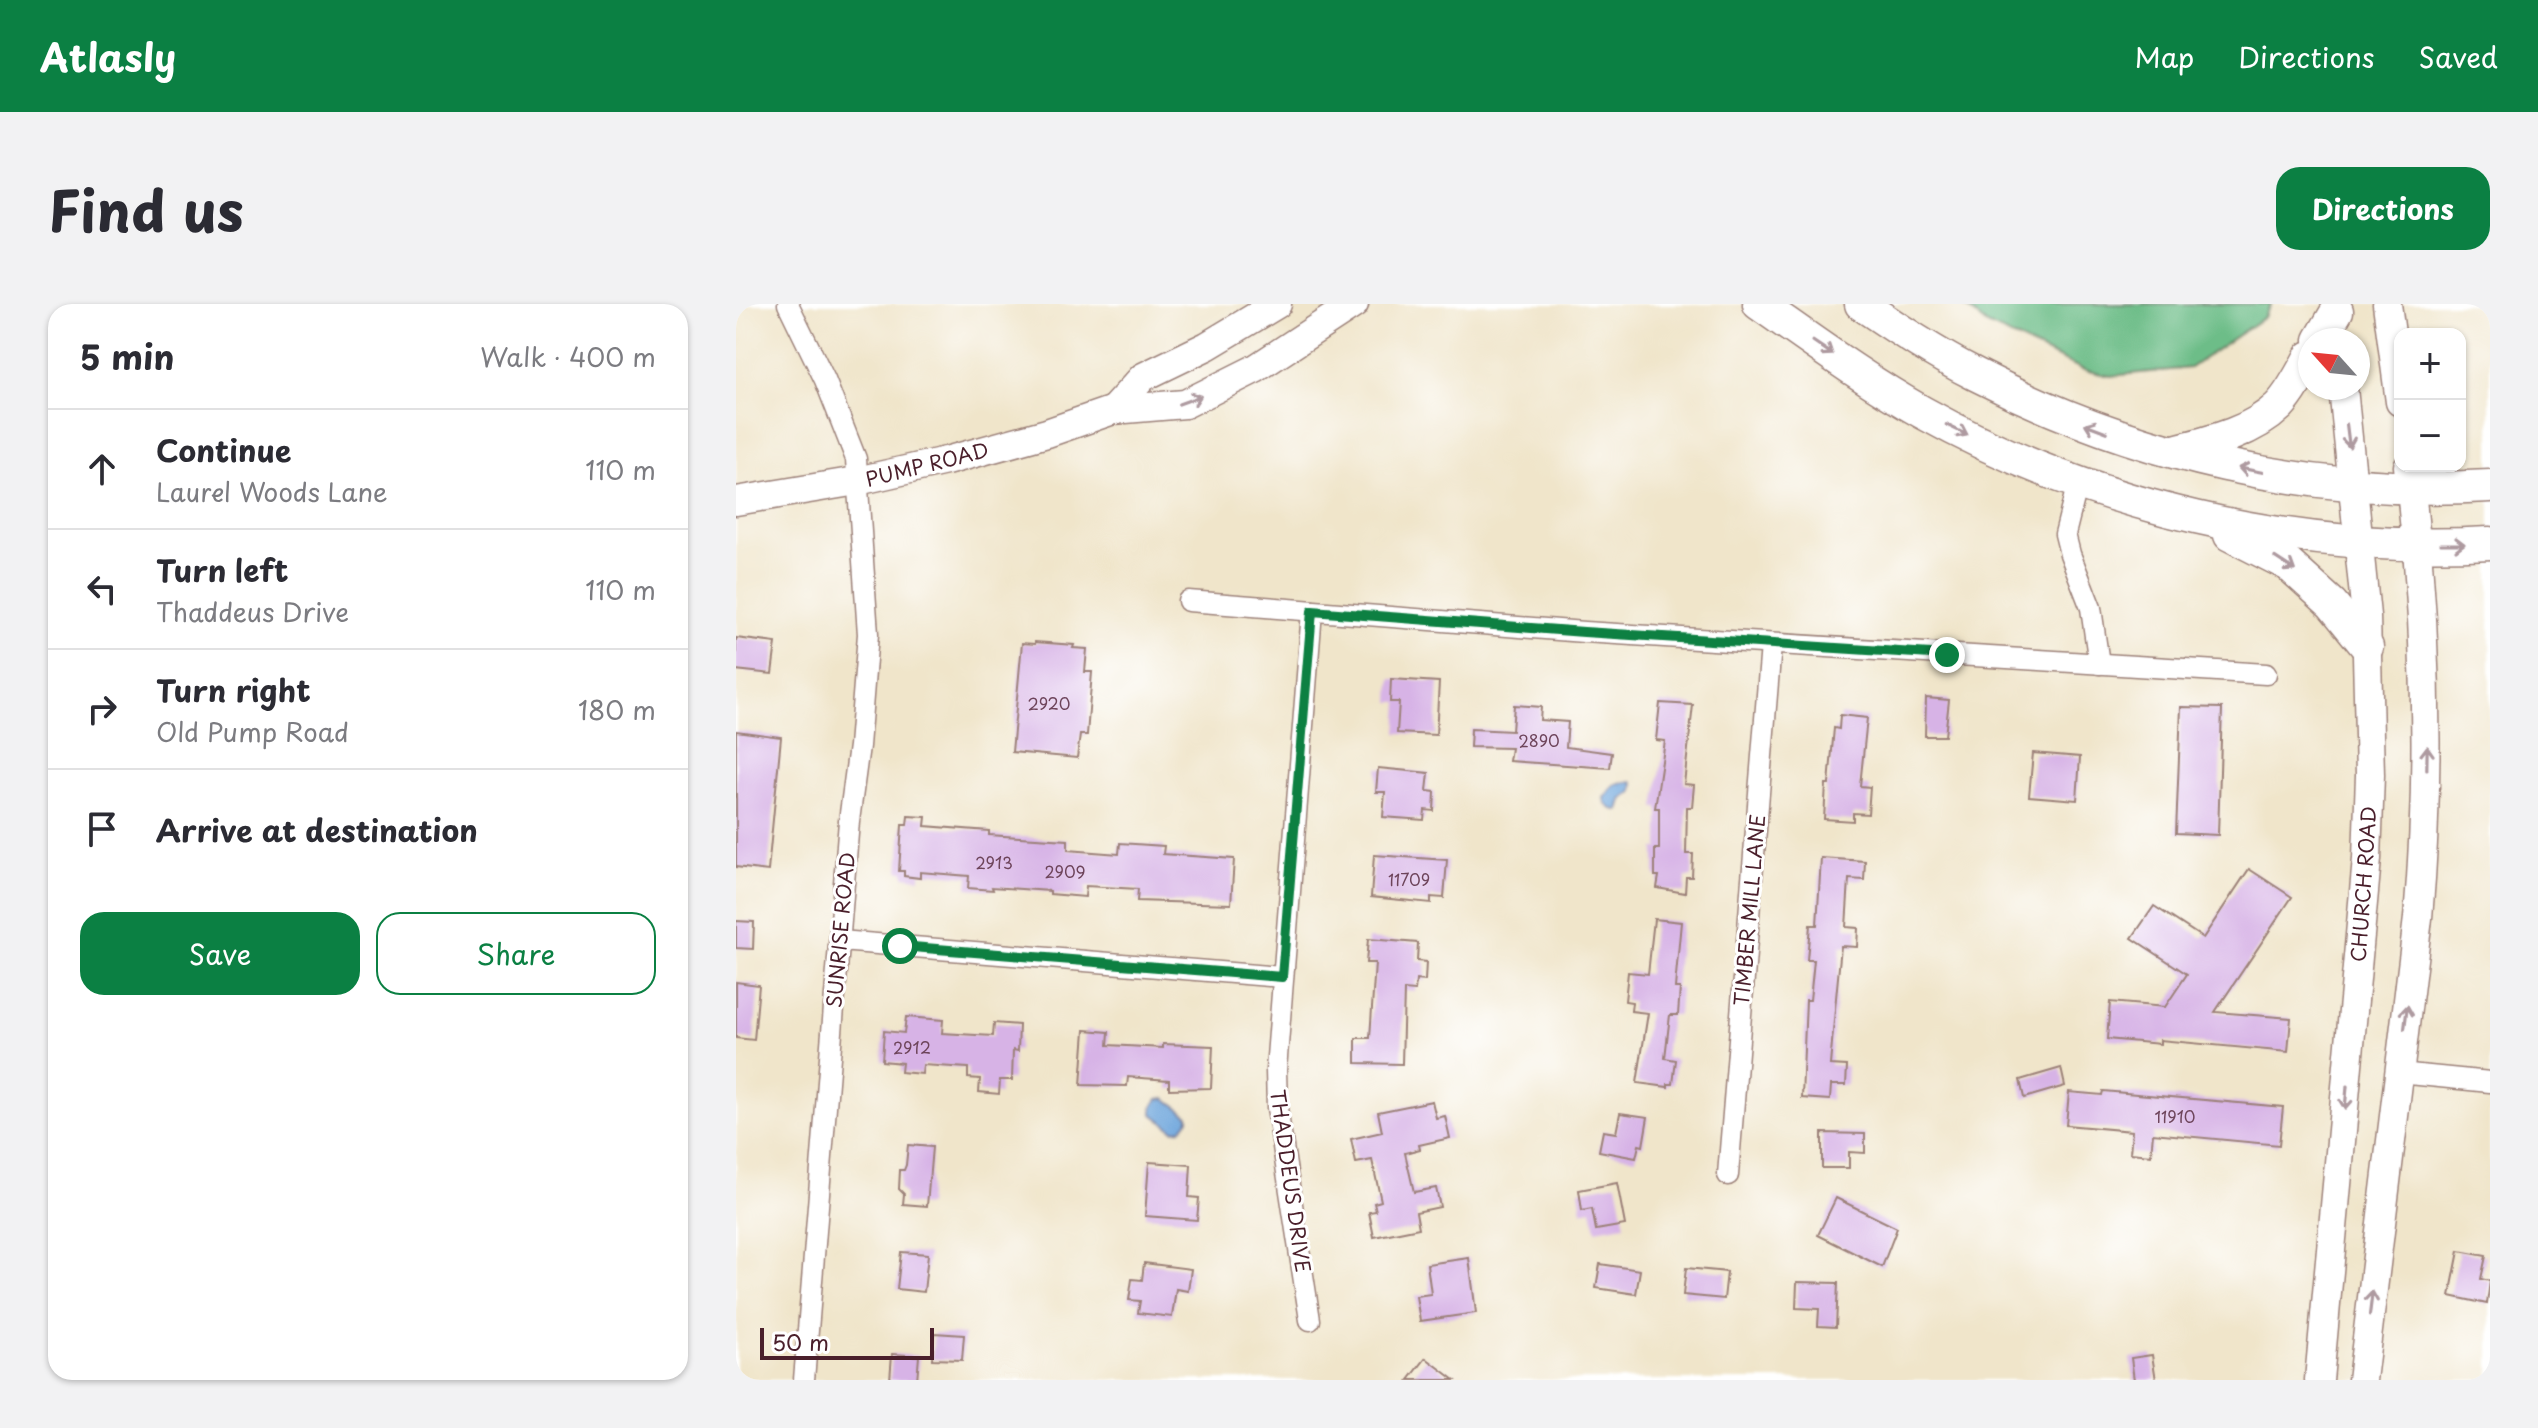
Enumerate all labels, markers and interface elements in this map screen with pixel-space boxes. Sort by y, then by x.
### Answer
text: Atlasly [40,28,176,85]
text: Map [2135,35,2194,78]
text: Directions [2238,35,2375,78]
text: Saved [2419,35,2498,78]
text: Find us [48,166,244,251]
button: Directions [2276,167,2490,250]
north arrow [2298,328,2370,400]
map controls [2394,328,2466,472]
button: + [2394,328,2466,400]
text: 5 min [80,330,174,382]
text: Walk · 400 m [480,337,656,376]
one-way arrow [1812,340,1834,357]
one-way arrow [1177,391,1202,406]
button: − [2394,400,2466,472]
one-way arrow [2084,420,2109,434]
one-way arrow [1944,423,1968,438]
one-way arrow [2341,423,2356,448]
text: Continue [156,427,291,472]
street label: PUMP ROAD [862,434,992,494]
icon: ahead [80,447,124,491]
text: 110 m [585,450,656,489]
one-way arrow [2237,461,2263,476]
text: Laurel Woods Lane [156,472,388,511]
one-way arrow [2439,536,2466,552]
text: Turn left [156,547,288,592]
one-way arrow [2274,555,2296,572]
icon: left [80,567,124,611]
text: 110 m [585,570,656,609]
text: Thaddeus Drive [156,592,349,631]
route end [1929,637,1965,673]
text: Turn right [156,667,311,712]
icon: right [80,687,124,731]
text: 180 m [578,690,656,729]
house number: 2920 [1028,691,1070,715]
text: Old Pump Road [156,712,349,751]
house number: 2890 [1518,728,1560,752]
one-way arrow [2419,745,2434,772]
street label: CHURCH ROAD [2343,805,2383,963]
icon: arrive [80,807,124,851]
text: Arrive at destination [156,807,478,852]
street label: TIMBER MILL LANE [1726,813,1772,1007]
house number: 2913 [975,850,1013,874]
street label: SUNRISE ROAD [818,851,862,1009]
house number: 2909 [1044,859,1086,883]
house number: 11709 [1388,867,1430,891]
button: Save [80,912,360,995]
button: Share [376,912,656,995]
route start [882,928,918,964]
one-way arrow [2399,1005,2414,1030]
house number: 2912 [893,1035,931,1059]
one-way arrow [2338,1084,2353,1111]
street label: THADDEUS DRIVE [1263,1088,1319,1274]
house number: 11910 [2154,1104,2196,1128]
one-way arrow [2364,1290,2379,1316]
scale bar [760,1324,934,1360]
text: 50 m [772,1325,829,1358]

